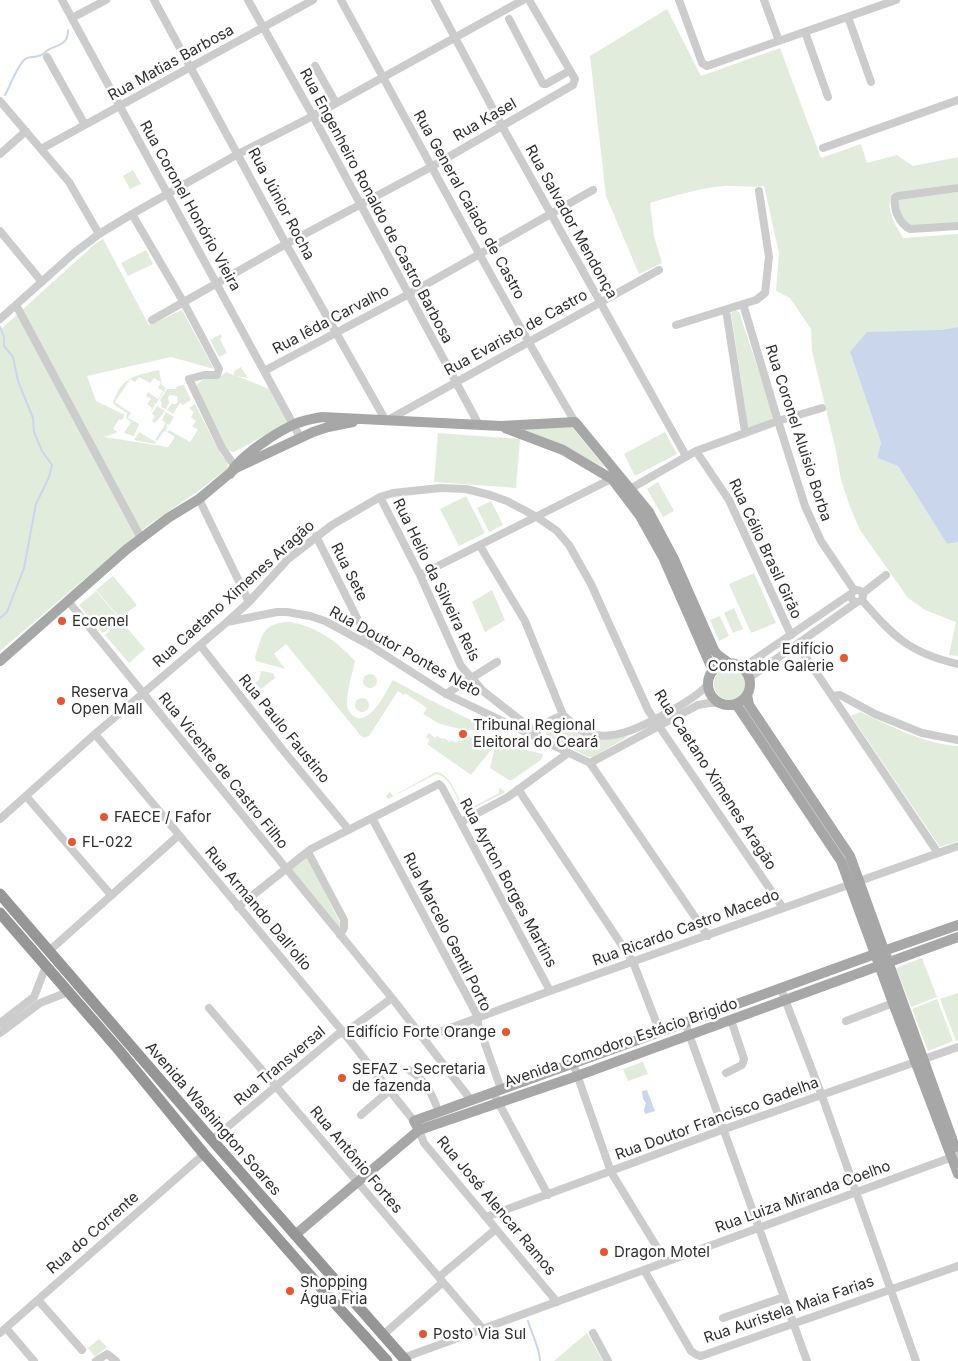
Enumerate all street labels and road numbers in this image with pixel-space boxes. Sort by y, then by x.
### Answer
street label: Rua Matias Barbosa [105,21,237,105]
street label: Rua Engenheiro Ronaldo de Castro Barbosa [296,65,456,347]
street label: Rua Kasel [450,95,520,145]
street label: Rua General Caiado de Castro [409,107,529,303]
street label: Rua Coronel Honório Vieira [136,118,244,294]
street label: Rua Salvador Mendonça [521,142,621,302]
street label: Rua Júnior Rocha [244,145,318,263]
street label: Rua Iêda Carvalho [270,282,392,358]
street label: Rua Evaristo de Castro [441,286,591,380]
street label: Rua Coronel Aluisio Borba [761,342,835,524]
street label: Rua Célio Brasil Girão [725,476,805,622]
street label: Rua Helio da Silveira Reis [389,496,483,664]
street label: Rua Caetano Ximenes Aragão [149,517,319,671]
street label: Rua Sete [327,540,371,604]
street label: Rua Doutor Pontes Neto [326,603,484,701]
street label: Rua Paulo Faustino [235,671,333,787]
street label: Rua Caetano Ximenes Aragão [650,686,780,874]
street label: Rua Vicente de Castro Filho [154,689,292,853]
street label: Rua Ayrton Borges Martins [456,795,560,971]
street label: Rua Armando Dall'olio [201,843,315,975]
street label: Rua Marcelo Gentil Porto [399,849,495,1015]
street label: Rua Ricardo Castro Macedo [590,886,782,970]
street label: Avenida Comodoro Estácio Brigido [502,995,740,1091]
street label: Rua Transversal [231,1023,329,1109]
street label: Avenida Washington Soares [141,1039,285,1199]
street label: Rua Doutor Francisco Gadelha [613,1074,821,1164]
street label: Rua Antônio Fortes [306,1103,406,1217]
street label: Rua José Alencar Ramos [432,1133,560,1279]
street label: Rua Luiza Miranda Coelho [713,1157,893,1237]
street label: Rua do Corrente [43,1188,143,1278]
street label: Rua Auristela Maia Farias [702,1272,876,1348]

